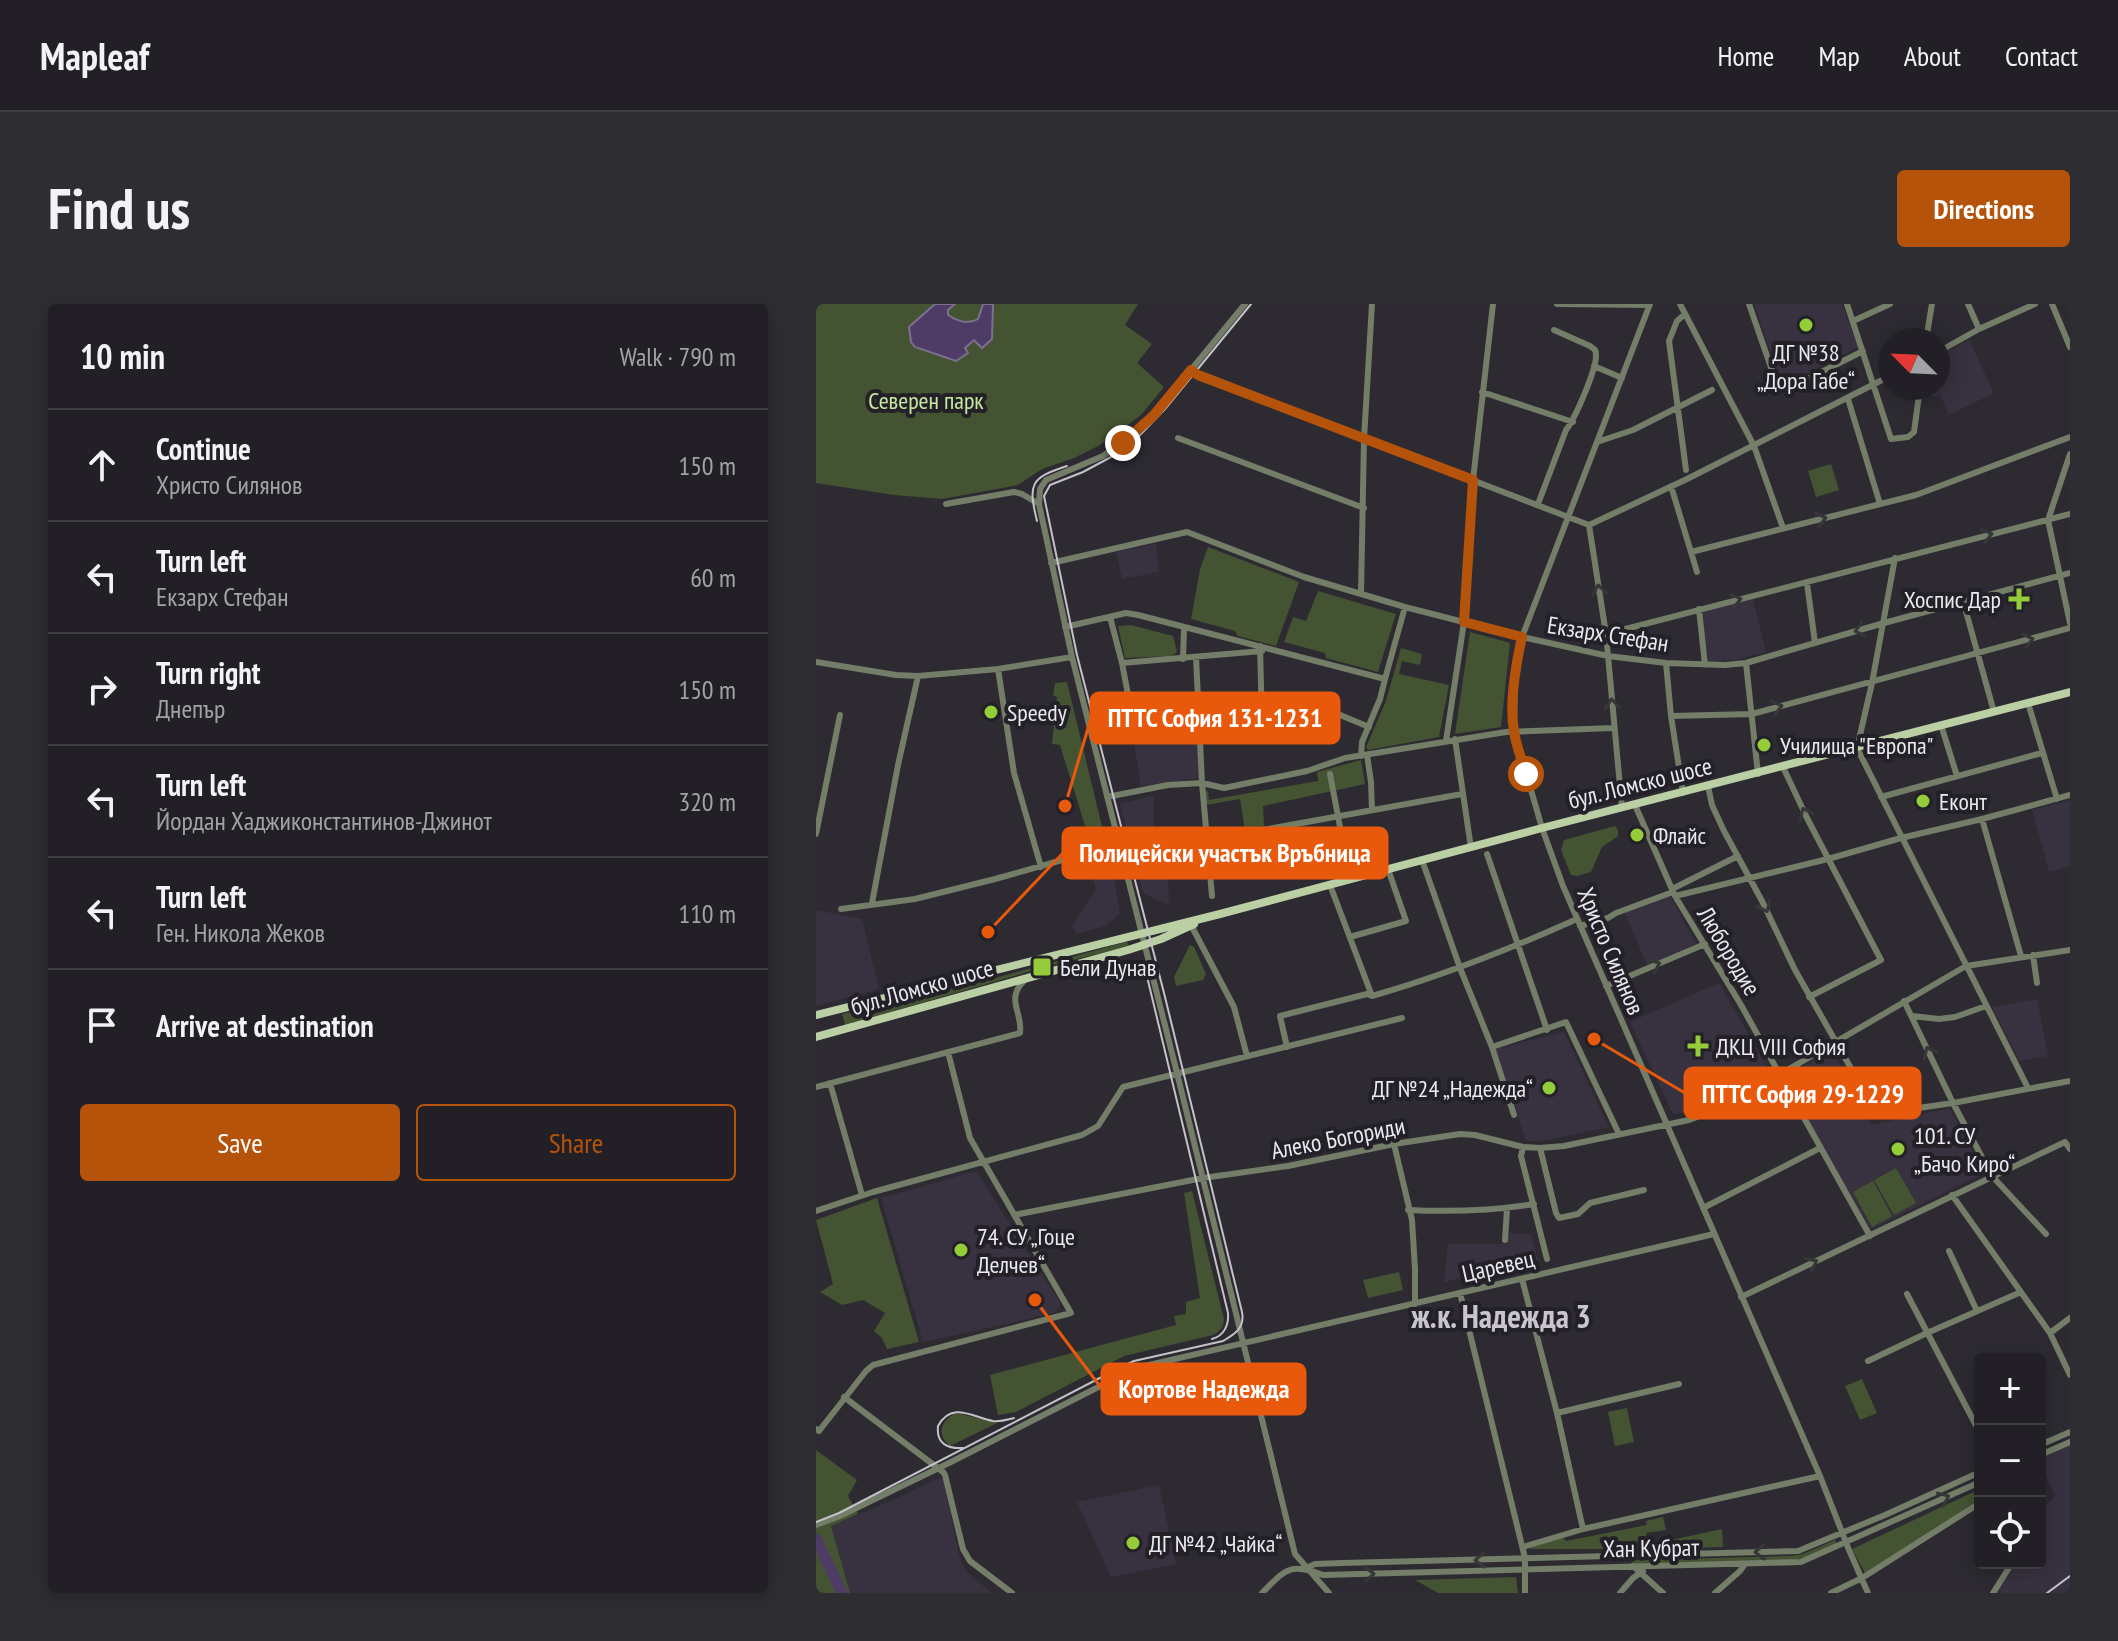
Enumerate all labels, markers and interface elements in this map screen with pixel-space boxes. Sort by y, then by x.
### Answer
text: Mapleaf [40,31,149,80]
text: Home [1718,37,1774,74]
text: Map [1818,37,1860,74]
text: About [1904,37,1961,74]
text: Contact [2005,37,2078,74]
button: Directions [1897,170,2070,247]
text: Find us [48,172,190,244]
marker: ДГ №38 „Дора Габе“ [1797,316,1815,334]
north arrow [1878,328,1950,400]
text: 10 min [80,334,165,378]
place label: ДГ №38 „Дора Габе“ [1757,337,1855,396]
text: Walk · 790 m [619,340,736,373]
park label: Северен парк [868,385,984,416]
route end [1105,425,1141,461]
text: Continue [156,429,251,468]
icon: ahead [80,443,124,487]
text: 150 m [678,449,736,482]
text: Христо Силянов [156,468,302,501]
one-way arrow [1814,511,1827,528]
one-way arrow [1980,527,1994,544]
text: Turn left [156,541,246,580]
icon: left [80,555,124,599]
text: 60 m [690,561,736,594]
text: Екзарх Стефан [156,580,288,613]
one-way arrow [1592,584,1609,597]
place label: Хоспис Дар [1904,584,2001,615]
marker: Хоспис Дар [2008,588,2030,610]
one-way arrow [1728,593,1742,610]
street label: Екзарх Стефан [1545,609,1671,659]
one-way arrow [1853,621,1867,637]
one-way arrow [2020,632,2034,649]
text: Turn right [156,653,260,692]
icon: right [80,667,124,711]
text: 150 m [678,673,736,706]
text: Днепър [156,692,225,725]
callout: ПТТС София 131-1231 [1091,693,1339,743]
place label: Speedy [1007,697,1067,728]
one-way arrow [1604,698,1621,711]
one-way arrow [1769,700,1783,717]
text: ПТТС София 131-1231 [1108,701,1322,734]
marker: Speedy [982,703,1000,721]
place label: Училища "Европа" [1780,730,1933,761]
marker: Училища "Европа" [1755,736,1773,754]
street label: бул. Ломско шосе [1565,750,1715,816]
route start [1508,756,1544,792]
text: Turn left [156,765,246,804]
icon: left [80,779,124,823]
text: 320 m [678,785,736,818]
place label: Еконт [1939,786,1987,817]
marker: Еконт [1914,792,1932,810]
text: Йордан Хаджиконстантинов-Джинот [156,804,492,837]
one-way arrow [1799,807,1815,822]
place label: Флайс [1653,820,1706,851]
marker: Флайс [1628,826,1646,844]
callout: Полицейски участък Връбница [1063,828,1387,878]
text: Полицейски участък Връбница [1079,836,1371,869]
text: Turn left [156,877,246,916]
street label: Христо Силянов [1570,883,1652,1019]
icon: left [80,891,124,935]
text: 110 m [678,897,736,930]
one-way arrow [1755,898,1771,913]
street label: Любородие [1690,900,1768,1001]
text: Ген. Никола Жеков [156,916,325,949]
street label: бул. Ломско шосе [847,952,997,1022]
place label: Бели Дунав [1060,952,1156,983]
marker: Бели Дунав [1031,956,1053,978]
one-way arrow [1647,958,1662,974]
icon: arrive [80,1003,124,1047]
text: Arrive at destination [156,1006,374,1045]
place label: ДКЦ VIII София [1716,1031,1846,1062]
marker: ДКЦ VIII София [1687,1035,1709,1057]
one-way arrow [1923,1046,1939,1061]
callout: ПТТС София 29-1229 [1685,1068,1920,1118]
place label: ДГ №24 „Надежда“ [1372,1073,1533,1104]
text: ПТТС София 29-1229 [1702,1077,1904,1110]
marker: ДГ №24 „Надежда“ [1540,1079,1558,1097]
button: Save [80,1104,400,1181]
button: Share [416,1104,736,1181]
street label: Алеко Богориди [1268,1110,1408,1166]
place label: 101. СУ „Бачо Киро“ [1914,1120,2015,1179]
marker: 101. СУ „Бачо Киро“ [1889,1140,1907,1158]
place label: 74. СУ „Гоце Делчев“ [977,1221,1075,1280]
marker: 74. СУ „Гоце Делчев“ [952,1241,970,1259]
street label: Царевец [1459,1243,1538,1289]
one-way arrow [1803,1257,1818,1273]
district label: ж.к. Надежда 3 [1410,1295,1591,1337]
map controls [1974,1353,2046,1569]
button: + [1974,1353,2046,1425]
callout: Кортове Надежда [1102,1364,1305,1414]
text: Кортове Надежда [1119,1372,1289,1405]
button: − [1974,1425,2046,1497]
one-way arrow [1935,1492,1950,1508]
button: locate [1974,1497,2046,1569]
place label: ДГ №42 „Чайка“ [1149,1528,1282,1559]
street label: Хан Кубрат [1603,1532,1700,1564]
marker: ДГ №42 „Чайка“ [1124,1534,1142,1552]
one-way arrow [1753,1543,1766,1561]
one-way arrow [1473,1551,1486,1568]
one-way arrow [1363,1565,1376,1582]

